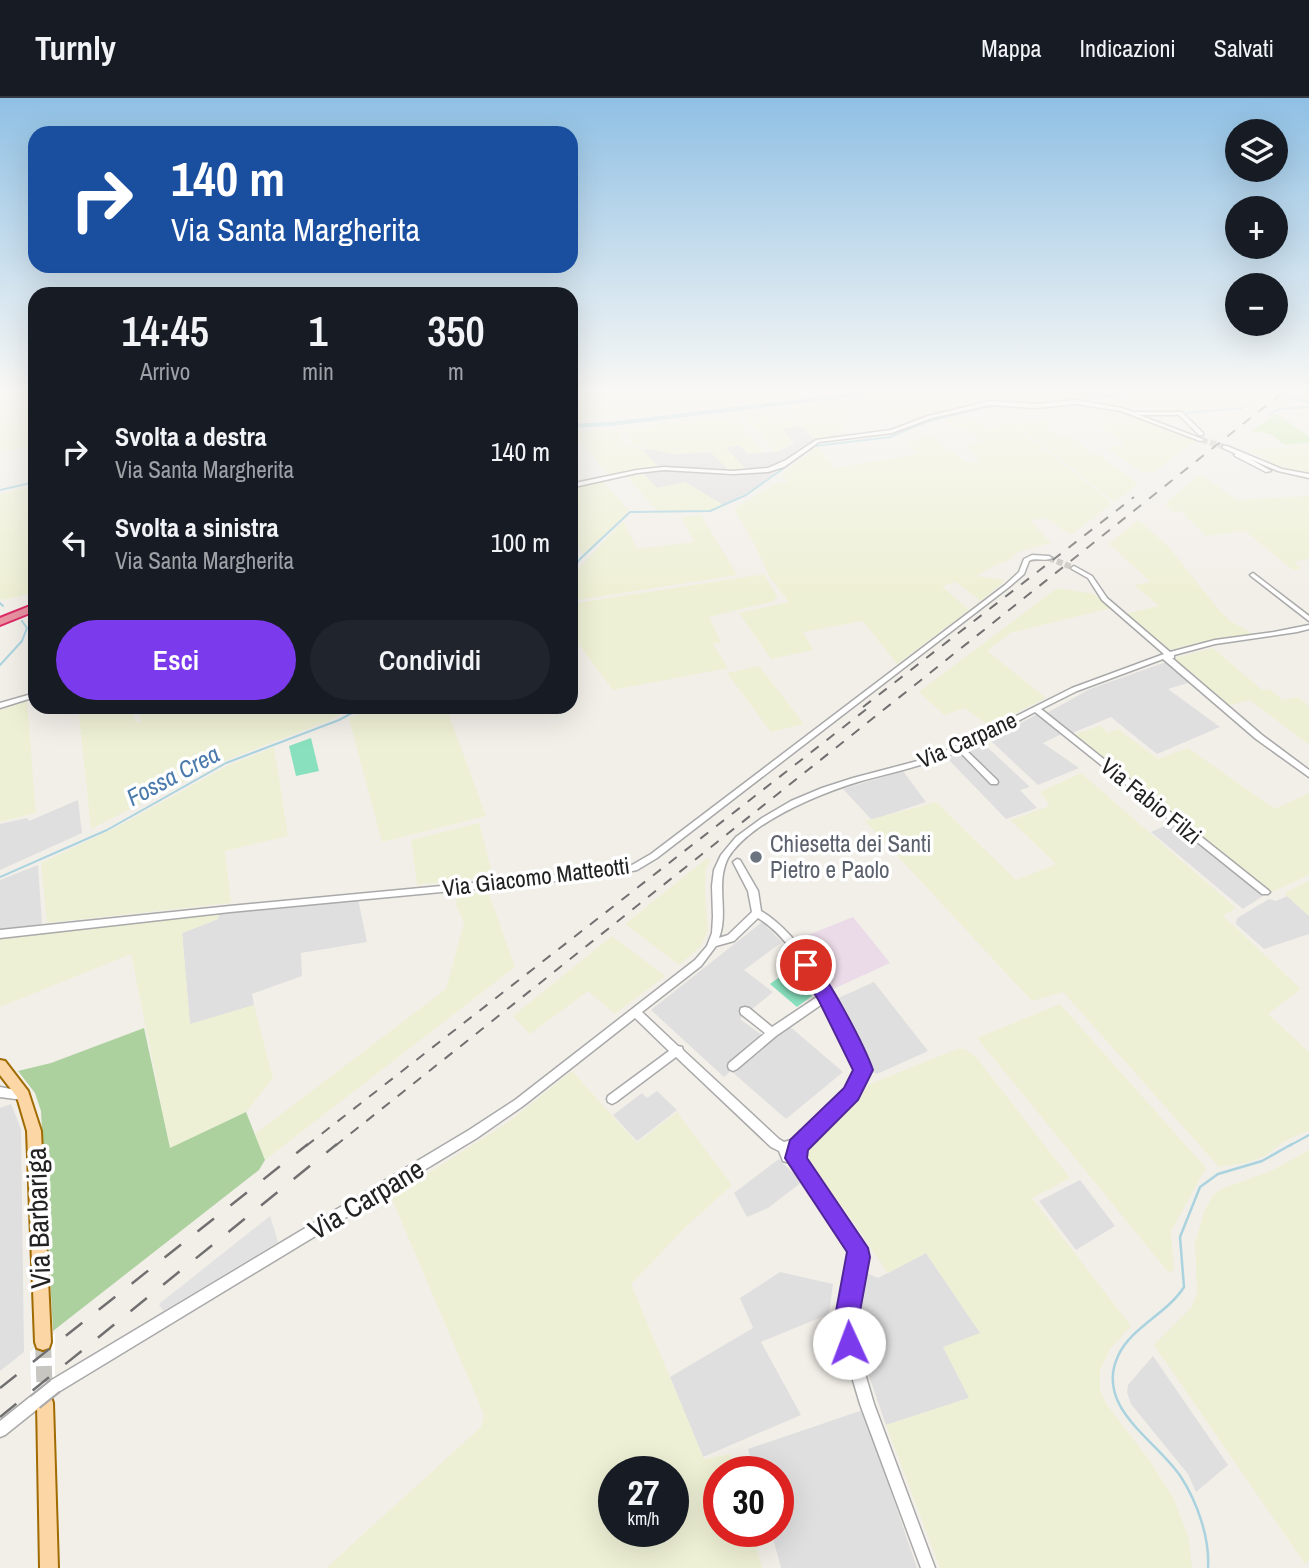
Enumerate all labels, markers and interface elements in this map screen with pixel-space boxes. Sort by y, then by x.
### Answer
text: Turnly [35,26,116,70]
text: Mappa [981,32,1042,64]
text: Indicazioni [1080,32,1176,64]
text: Salvati [1214,32,1274,64]
map controls [1225,119,1288,336]
button: layers [1225,119,1288,182]
text: 140 m [171,145,285,211]
icon: right [56,154,147,245]
button: + [1225,196,1288,259]
text: Via Santa Margherita [171,208,420,251]
button: − [1225,273,1288,336]
text: 14:45 [121,303,209,359]
text: 1 [308,303,328,359]
text: 350 [427,303,485,359]
text: Arrivo [140,356,190,387]
text: min [302,356,334,387]
text: m [448,356,464,387]
text: Svolta a destra [115,419,267,454]
icon: right [56,433,94,471]
text: 140 m [491,434,550,469]
text: Via Santa Margherita [115,454,294,485]
text: Svolta a sinistra [115,510,279,545]
icon: left [56,524,94,562]
text: 100 m [491,525,550,560]
text: Via Santa Margherita [115,545,294,576]
button: Esci [56,620,296,700]
button: Condividi [310,620,550,700]
street label: Via Carpane [912,704,1021,775]
water label: Fossa Crea [120,737,225,813]
street label: Via Fabio Filzi [1094,750,1208,851]
place label: Chiesetta dei Santi Pietro e Paolo [770,828,931,885]
marker: Chiesetta dei Santi Pietro e Paolo [748,849,764,865]
street label: Via Giacomo Matteotti [441,850,631,903]
pin [776,935,836,995]
icon: arrive [787,946,825,984]
street label: Via Barbariga [17,1147,59,1289]
street label: Via Carpane [301,1150,431,1248]
position arrow [812,1306,886,1380]
speed limit sign: 30 [703,1456,794,1547]
text: 27 [628,1469,659,1516]
text: km/h [628,1506,660,1531]

